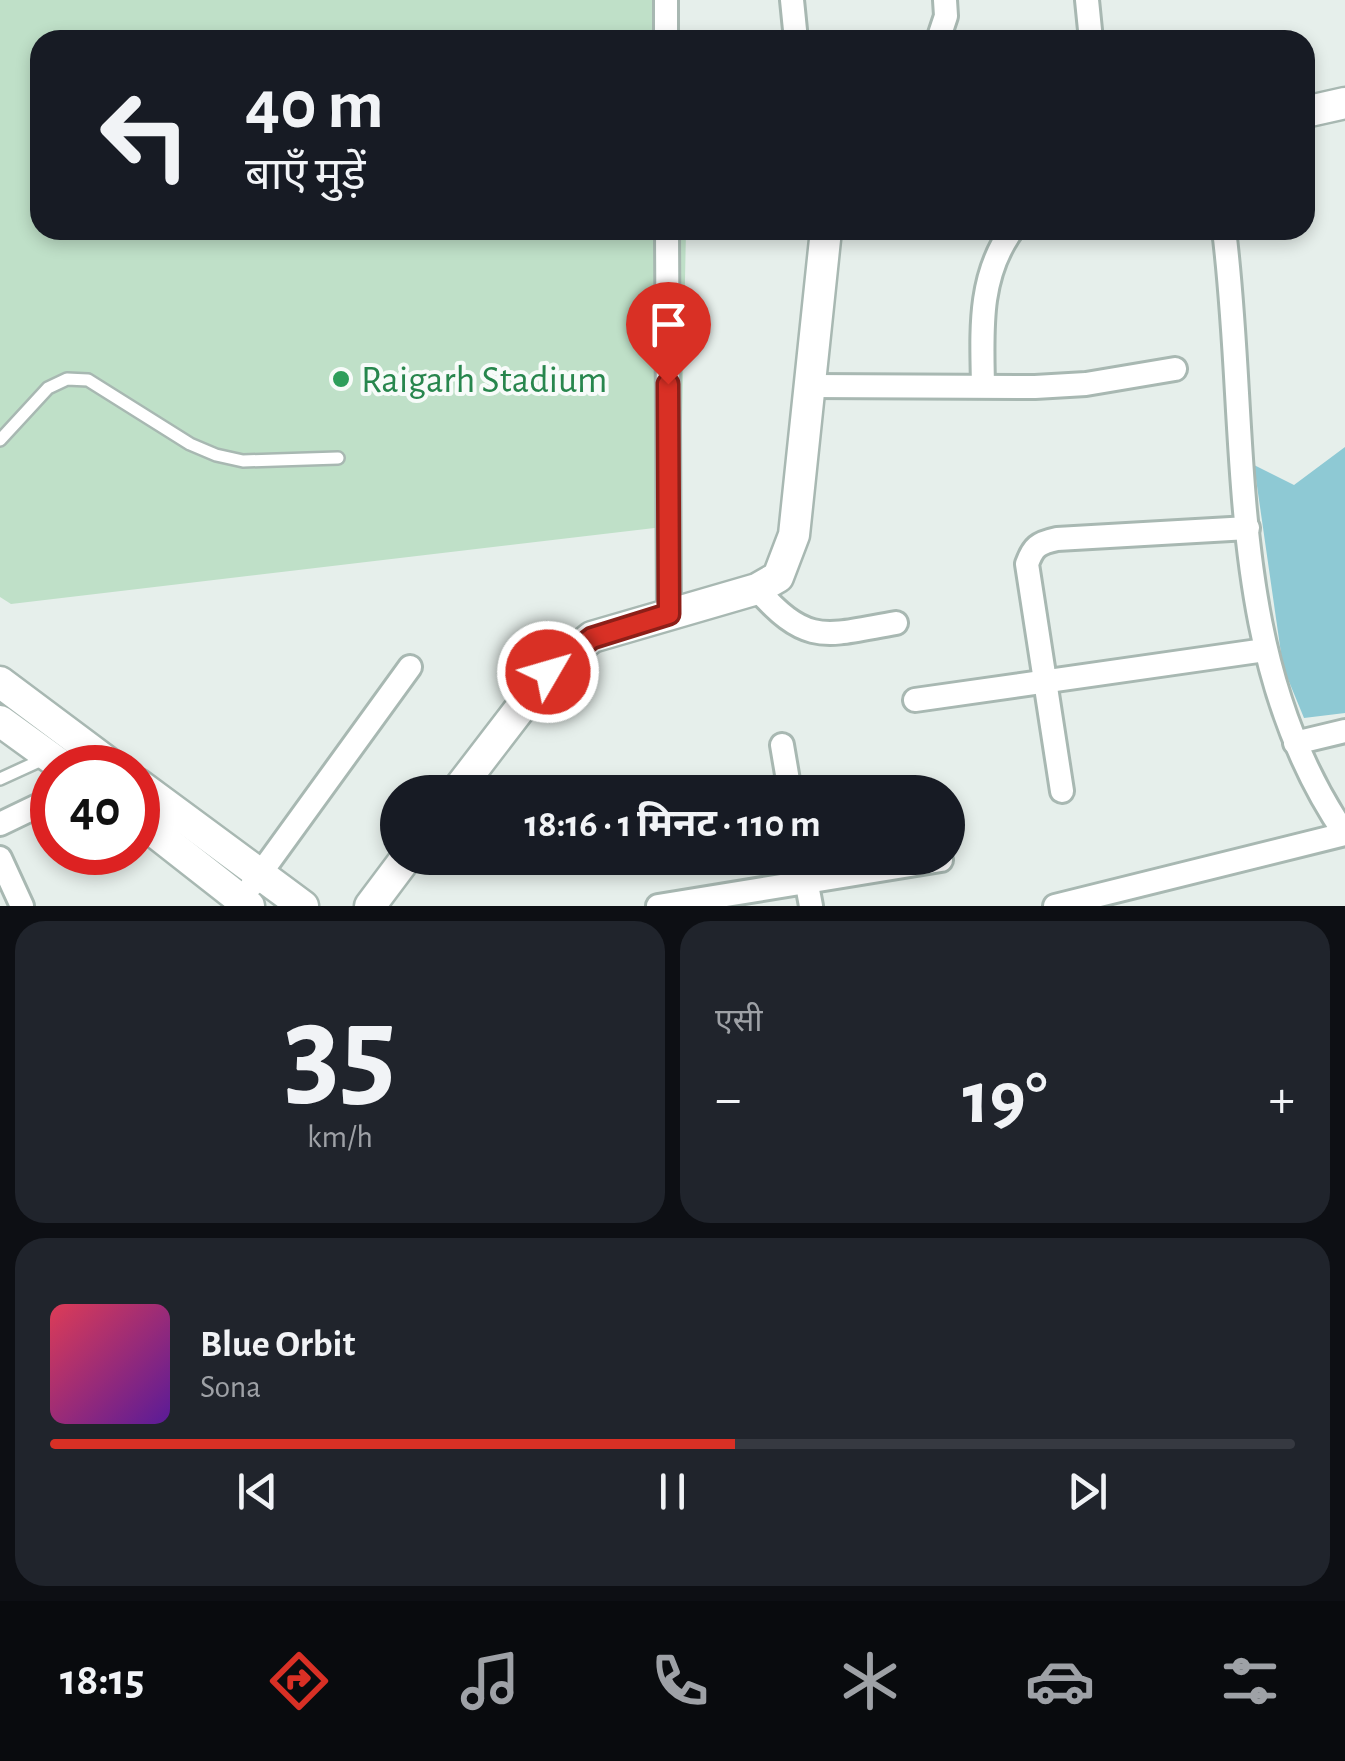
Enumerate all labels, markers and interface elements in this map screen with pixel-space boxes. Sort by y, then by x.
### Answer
icon: left [80,70,210,200]
text: 40 m [245,71,384,141]
text: बाएँ मुड़ें [245,153,366,198]
pin [626,282,711,385]
icon: arrive [641,297,696,352]
place label: Raigarh Stadium [361,362,607,400]
marker: Raigarh Stadium [330,368,352,390]
position arrow [496,620,600,724]
speed limit sign: 40 [30,745,160,875]
text: 18:16 · 1 मिनट · 110 m [524,806,821,844]
text: 35 [284,988,396,1118]
text: एसी [715,1005,763,1037]
text: 19° [962,1062,1048,1137]
text: − [715,1072,741,1127]
text: + [1269,1072,1295,1127]
text: km/h [307,1121,373,1153]
text: Blue Orbit [200,1326,355,1364]
text: Sona [200,1371,261,1403]
icon: previous [230,1464,285,1519]
icon: pause [645,1464,700,1519]
icon: next [1060,1464,1115,1519]
icon: directions [264,1646,334,1716]
icon: music [455,1646,525,1716]
icon: phone [645,1646,715,1716]
icon: climate [835,1646,905,1716]
icon: car [1025,1646,1095,1716]
icon: filters [1215,1646,1285,1716]
text: 18:15 [60,1658,144,1703]

